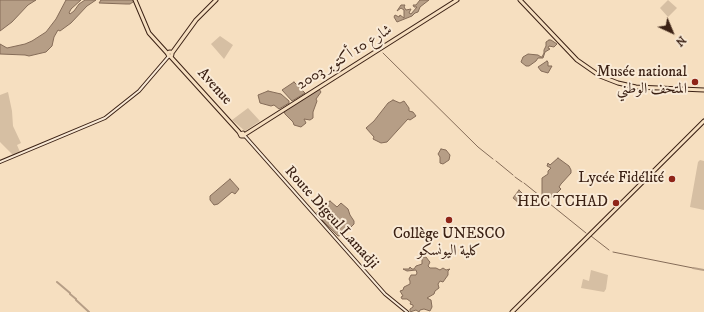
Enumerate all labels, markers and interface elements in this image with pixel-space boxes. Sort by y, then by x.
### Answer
north arrow [652,12,692,52]
street label: شارع 10 أكتوبر 2003 [294,22,396,94]
text: N [672,32,688,49]
place label: Musée national المتحف الوطني [597,64,687,99]
street label: Avenue [193,65,235,109]
marker: Musée national المتحف الوطني [690,77,700,87]
street label: Route Digeul Lamadji [280,163,382,273]
place label: Lycée Fidélité [578,170,664,188]
marker: Lycée Fidélité [667,174,677,184]
place label: HEC TCHAD [517,194,608,212]
marker: HEC TCHAD [611,198,621,208]
marker: Collège UNESCO كلية اليونسكو [444,215,454,225]
place label: Collège UNESCO كلية اليونسكو [393,226,505,261]

